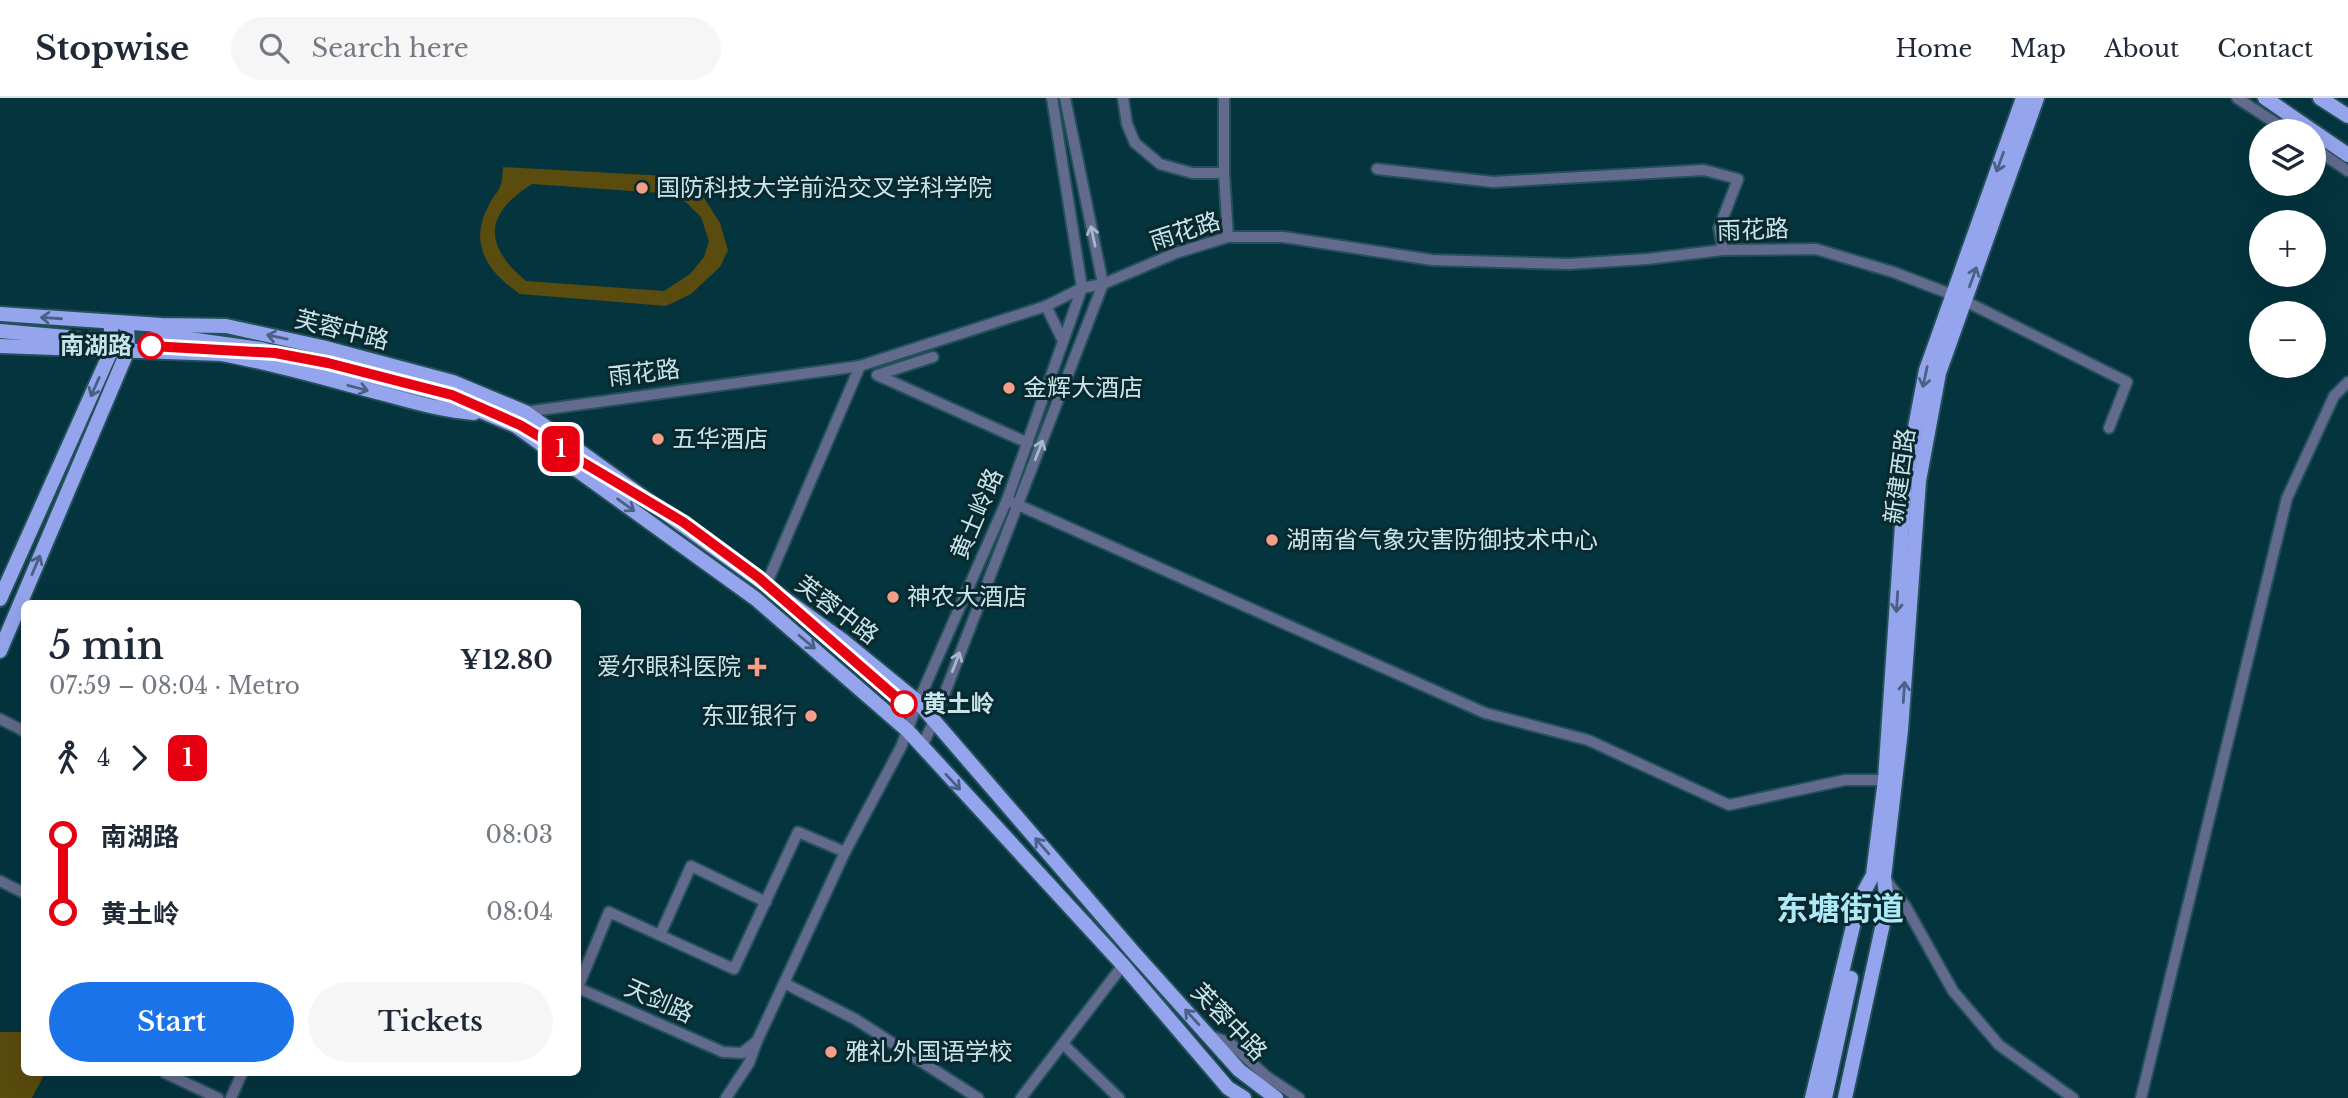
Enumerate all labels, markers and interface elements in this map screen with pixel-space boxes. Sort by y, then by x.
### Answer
search box [231,17,721,80]
text: Stopwise [35,28,189,69]
icon: search [255,29,293,67]
text: Search here [311,32,469,64]
text: Home [1896,34,1972,63]
text: Map [2010,34,2066,63]
text: About [2104,34,2179,63]
text: Contact [2217,34,2313,63]
map controls [2249,119,2326,378]
button: layers [2249,119,2326,196]
one-way arrow [1993,151,2005,173]
place label: 国防科技大学前沿交叉学科学院 [656,173,992,202]
marker: 国防科技大学前沿交叉学科学院 [634,180,650,196]
street label: 雨花路 [1146,206,1224,255]
button: + [2249,210,2326,287]
street label: 雨花路 [1716,214,1789,245]
one-way arrow [1086,225,1100,248]
one-way arrow [1968,267,1981,289]
button: − [2249,301,2326,378]
street label: 芙蓉中路 [292,304,392,355]
one-way arrow [40,311,63,324]
one-way arrow [266,330,289,343]
place label: 南湖路 [60,331,132,360]
marker: 南湖路 [138,333,164,359]
street label: 雨花路 [606,354,681,391]
one-way arrow [1918,365,1932,388]
place label: 金辉大酒店 [1023,373,1143,402]
one-way arrow [88,376,101,397]
marker: 金辉大酒店 [1001,380,1017,396]
one-way arrow [347,382,369,395]
place label: 五华酒店 [672,424,768,453]
line badge: 1 [538,426,584,472]
street label: 新建西路 [1878,426,1921,525]
marker: 五华酒店 [650,431,666,447]
text: 1 [556,434,566,463]
one-way arrow [1033,440,1046,461]
street label: 黄土岭路 [944,464,1009,564]
one-way arrow [616,498,635,512]
place label: 湖南省气象灾害防御技术中心 [1286,525,1598,554]
marker: 湖南省气象灾害防御技术中心 [1264,532,1280,548]
one-way arrow [30,555,43,576]
street label: 芙蓉中路 [790,569,884,650]
place label: 神农大酒店 [907,582,1027,611]
marker: 神农大酒店 [885,589,901,605]
one-way arrow [1891,590,1904,613]
text: 5 min [49,622,164,669]
one-way arrow [798,634,816,650]
text: ¥12.80 [460,644,553,676]
place label: 爱尔眼科医院 [597,652,741,681]
one-way arrow [951,652,964,674]
marker: 爱尔眼科医院 [747,657,767,677]
text: 07:59 – 08:04 · Metro [49,672,300,700]
one-way arrow [1898,681,1911,704]
place label: 黄土岭 [923,689,995,718]
marker: 黄土岭 [891,691,917,717]
place label: 东亚银行 [701,701,797,730]
marker: 东亚银行 [803,708,819,724]
icon: walk [49,739,87,777]
icon: forward [120,739,158,777]
text: 1 [182,743,193,772]
text: 4 [97,744,110,772]
one-way arrow [945,773,961,791]
text: 南湖路 [101,821,179,853]
text: 08:03 [485,821,553,849]
one-way arrow [1034,837,1050,855]
district label: 东塘街道 [1776,889,1904,929]
text: 黄土岭 [101,898,179,930]
text: 08:04 [486,898,553,926]
street label: 天剑路 [620,973,698,1028]
street label: 芙蓉中路 [1186,977,1273,1066]
button: Start [49,982,294,1062]
button: Tickets [308,982,553,1062]
one-way arrow [1184,1008,1200,1026]
place label: 雅礼外国语学校 [845,1037,1013,1066]
marker: 雅礼外国语学校 [823,1044,839,1060]

